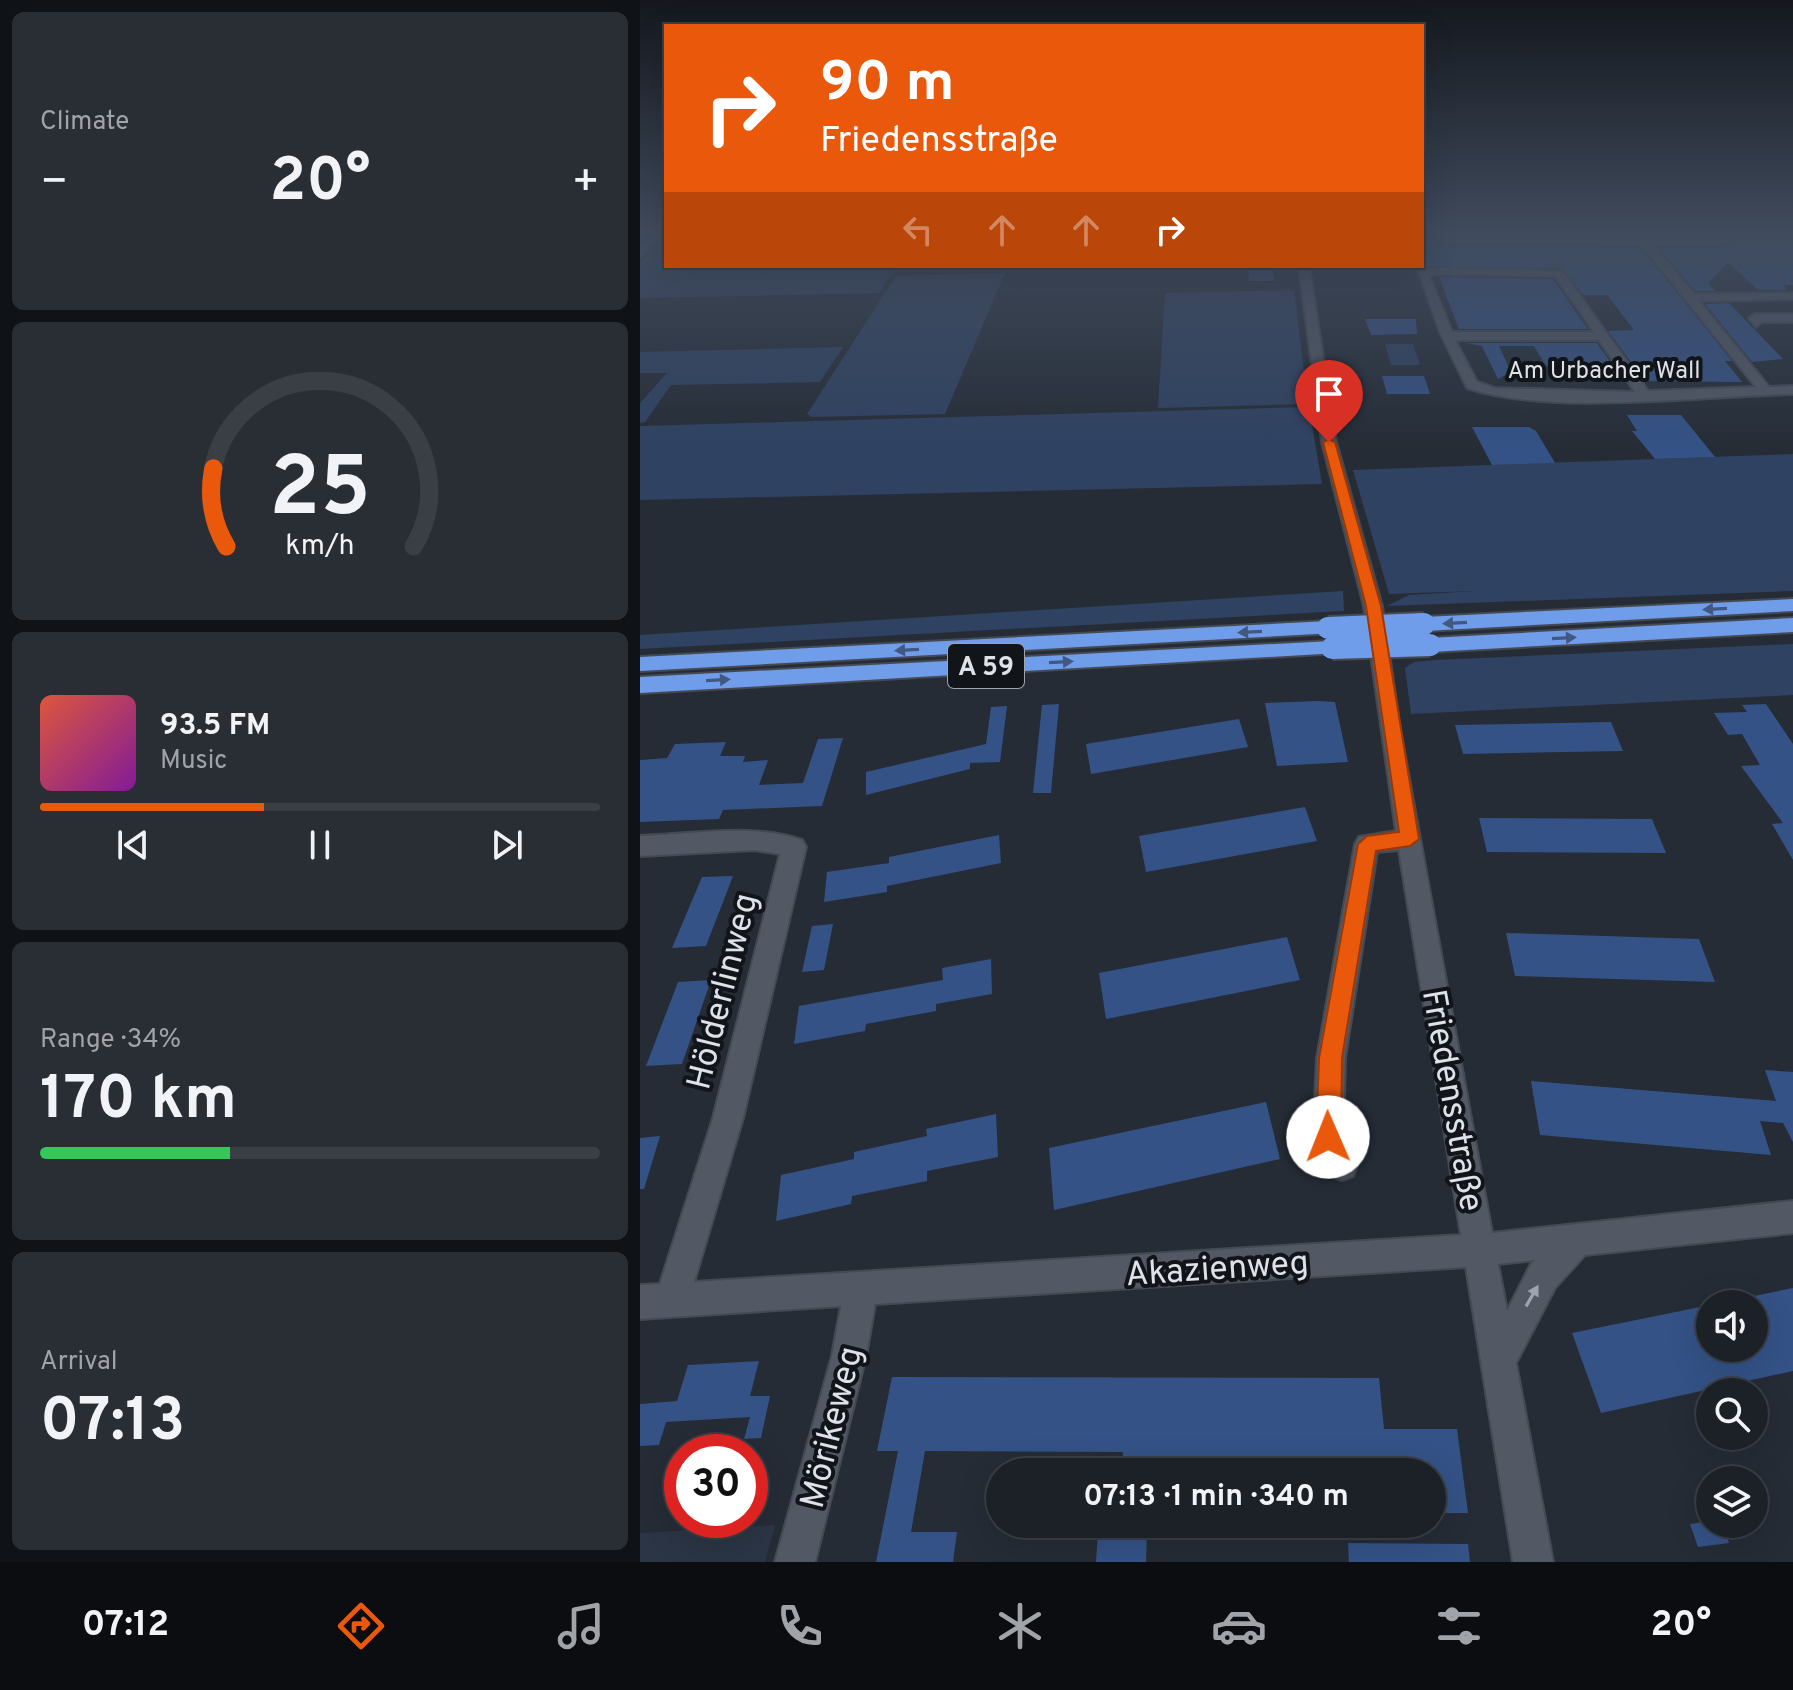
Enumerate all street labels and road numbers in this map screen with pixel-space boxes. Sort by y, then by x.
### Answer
street label: Am Urbacher Wall [1507,357,1701,387]
road number: A 59 [948,644,1024,688]
street label: Hölderlinweg [679,889,770,1094]
street label: Friedensstraße [1410,986,1491,1215]
street label: Akazienweg [1124,1243,1310,1298]
street label: Mörikeweg [793,1342,874,1513]

